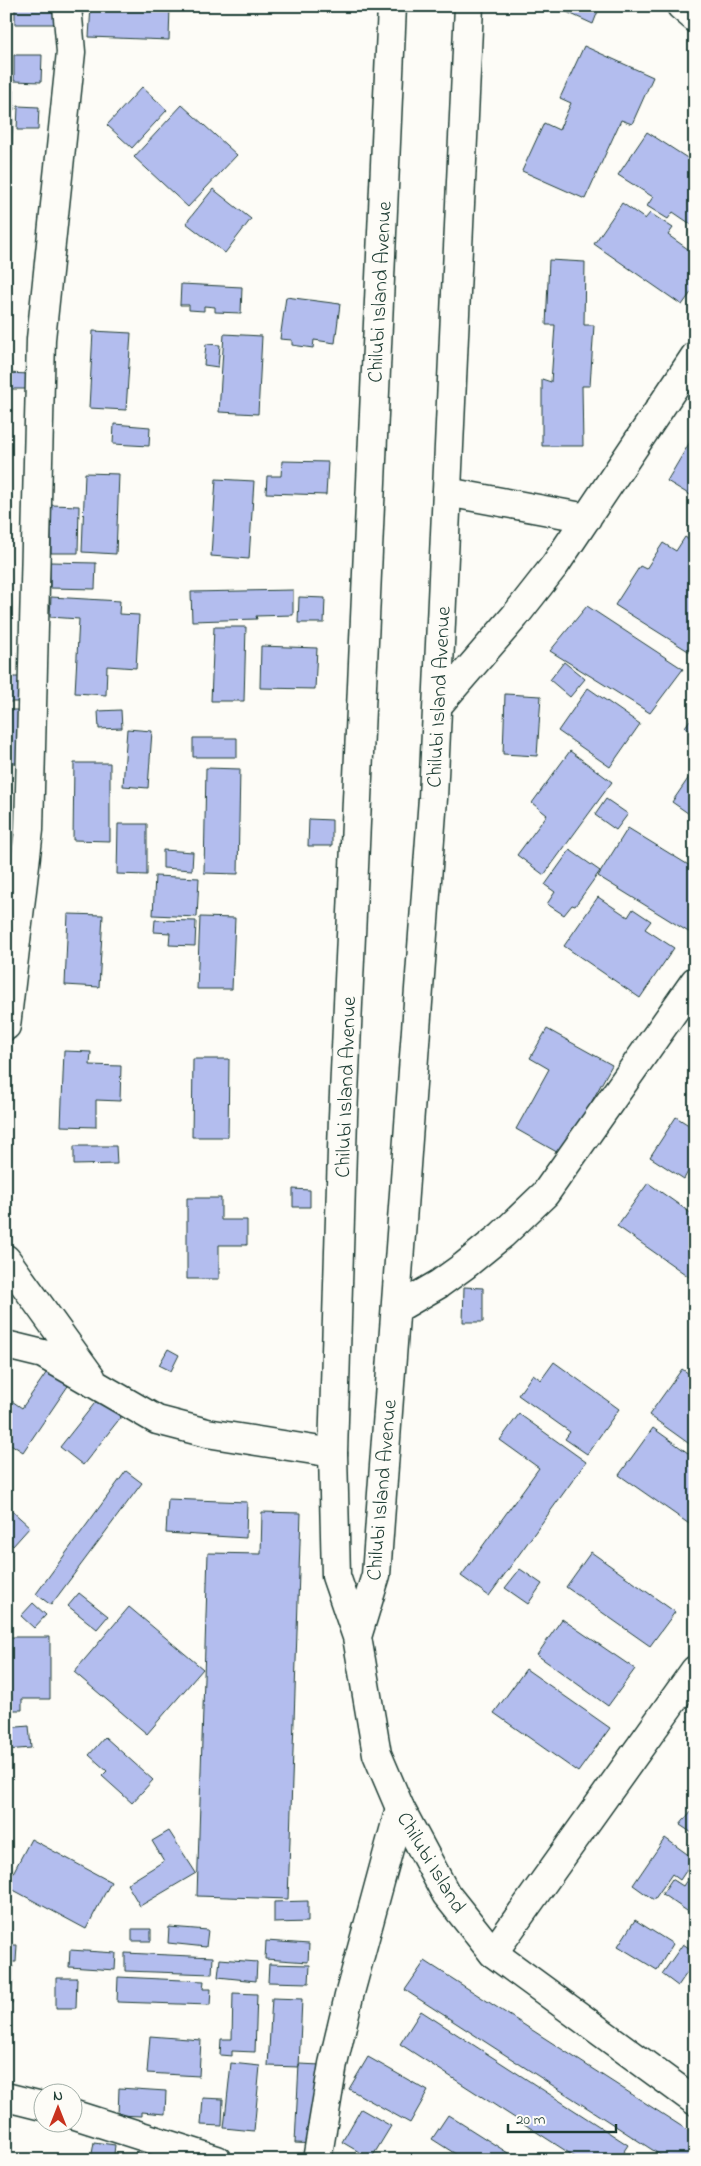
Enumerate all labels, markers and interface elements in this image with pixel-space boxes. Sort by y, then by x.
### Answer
street label: Chilubi Island Avenue [361,200,401,384]
street label: Chilubi Island Avenue [420,605,460,789]
street label: Chilubi Island Avenue [329,995,365,1178]
street label: Chilubi Island Avenue [360,1398,406,1582]
street label: Chilubi Island [388,1807,472,1920]
north arrow [32,2084,82,2134]
text: N [53,2086,63,2107]
scale bar [508,2101,616,2133]
text: 20 m [516,2109,546,2131]

